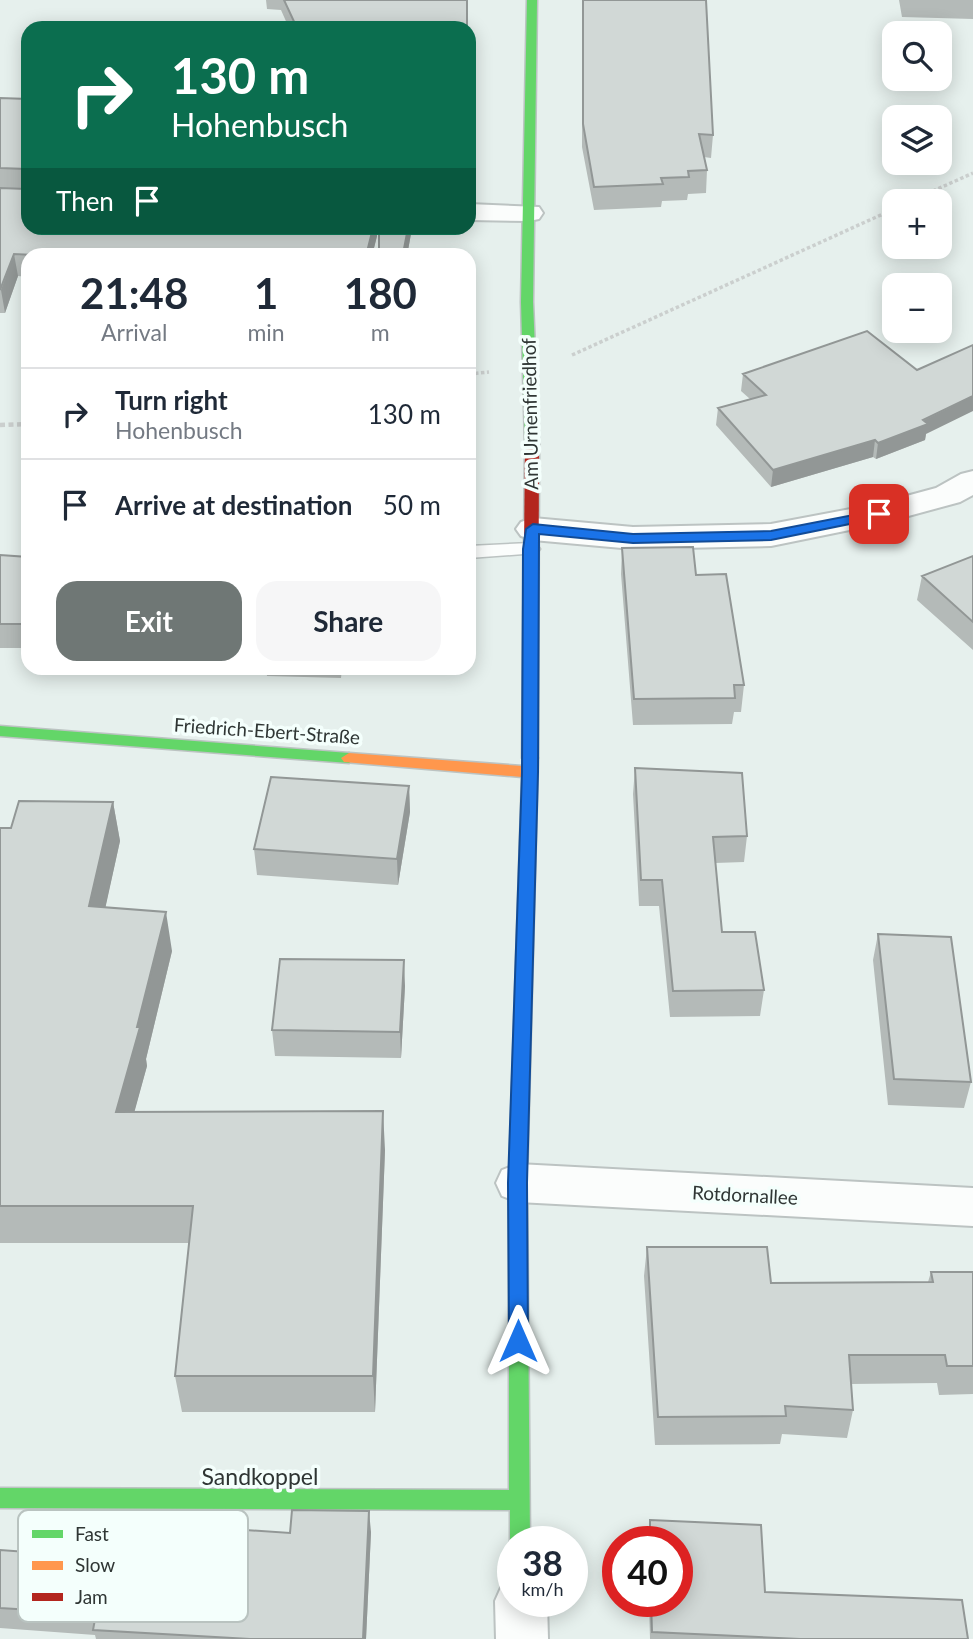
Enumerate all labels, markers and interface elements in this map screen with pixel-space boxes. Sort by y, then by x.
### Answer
map controls [882,21,952,343]
button: search [882,21,952,91]
text: 130 m [171,46,309,104]
icon: right [56,49,147,140]
text: Hohenbusch [171,105,348,144]
button: layers [882,105,952,175]
icon: arrive [128,182,166,220]
text: Then [56,185,114,217]
button: + [882,189,952,259]
text: 21:48 [80,268,188,318]
text: 1 [254,268,278,318]
text: 180 [344,268,417,318]
button: − [882,273,952,343]
text: Arrival [101,318,167,346]
text: min [247,318,285,346]
text: m [371,318,390,346]
street label: Am Urnenfriedhof [517,338,542,490]
text: Turn right [115,384,228,416]
icon: right [56,395,94,433]
text: 130 m [368,398,441,430]
text: Hohenbusch [115,416,243,444]
pin [849,484,909,544]
icon: arrive [56,486,94,524]
text: Arrive at destination [115,489,352,521]
text: 50 m [383,489,441,521]
icon: arrive [860,495,898,533]
button: Exit [56,581,242,661]
button: Share [256,581,441,661]
street label: Friedrich-Ebert-Straße [173,713,361,748]
street label: Rotdornallee [691,1180,799,1209]
position arrow [481,1304,555,1378]
street label: Sandkoppel [202,1462,318,1490]
legend [18,1510,248,1622]
text: Fast [75,1522,109,1545]
speed limit sign: 40 [602,1526,693,1617]
text: 38 [522,1541,563,1583]
text: Slow [75,1553,115,1576]
text: km/h [521,1578,564,1600]
text: Jam [75,1585,108,1608]

